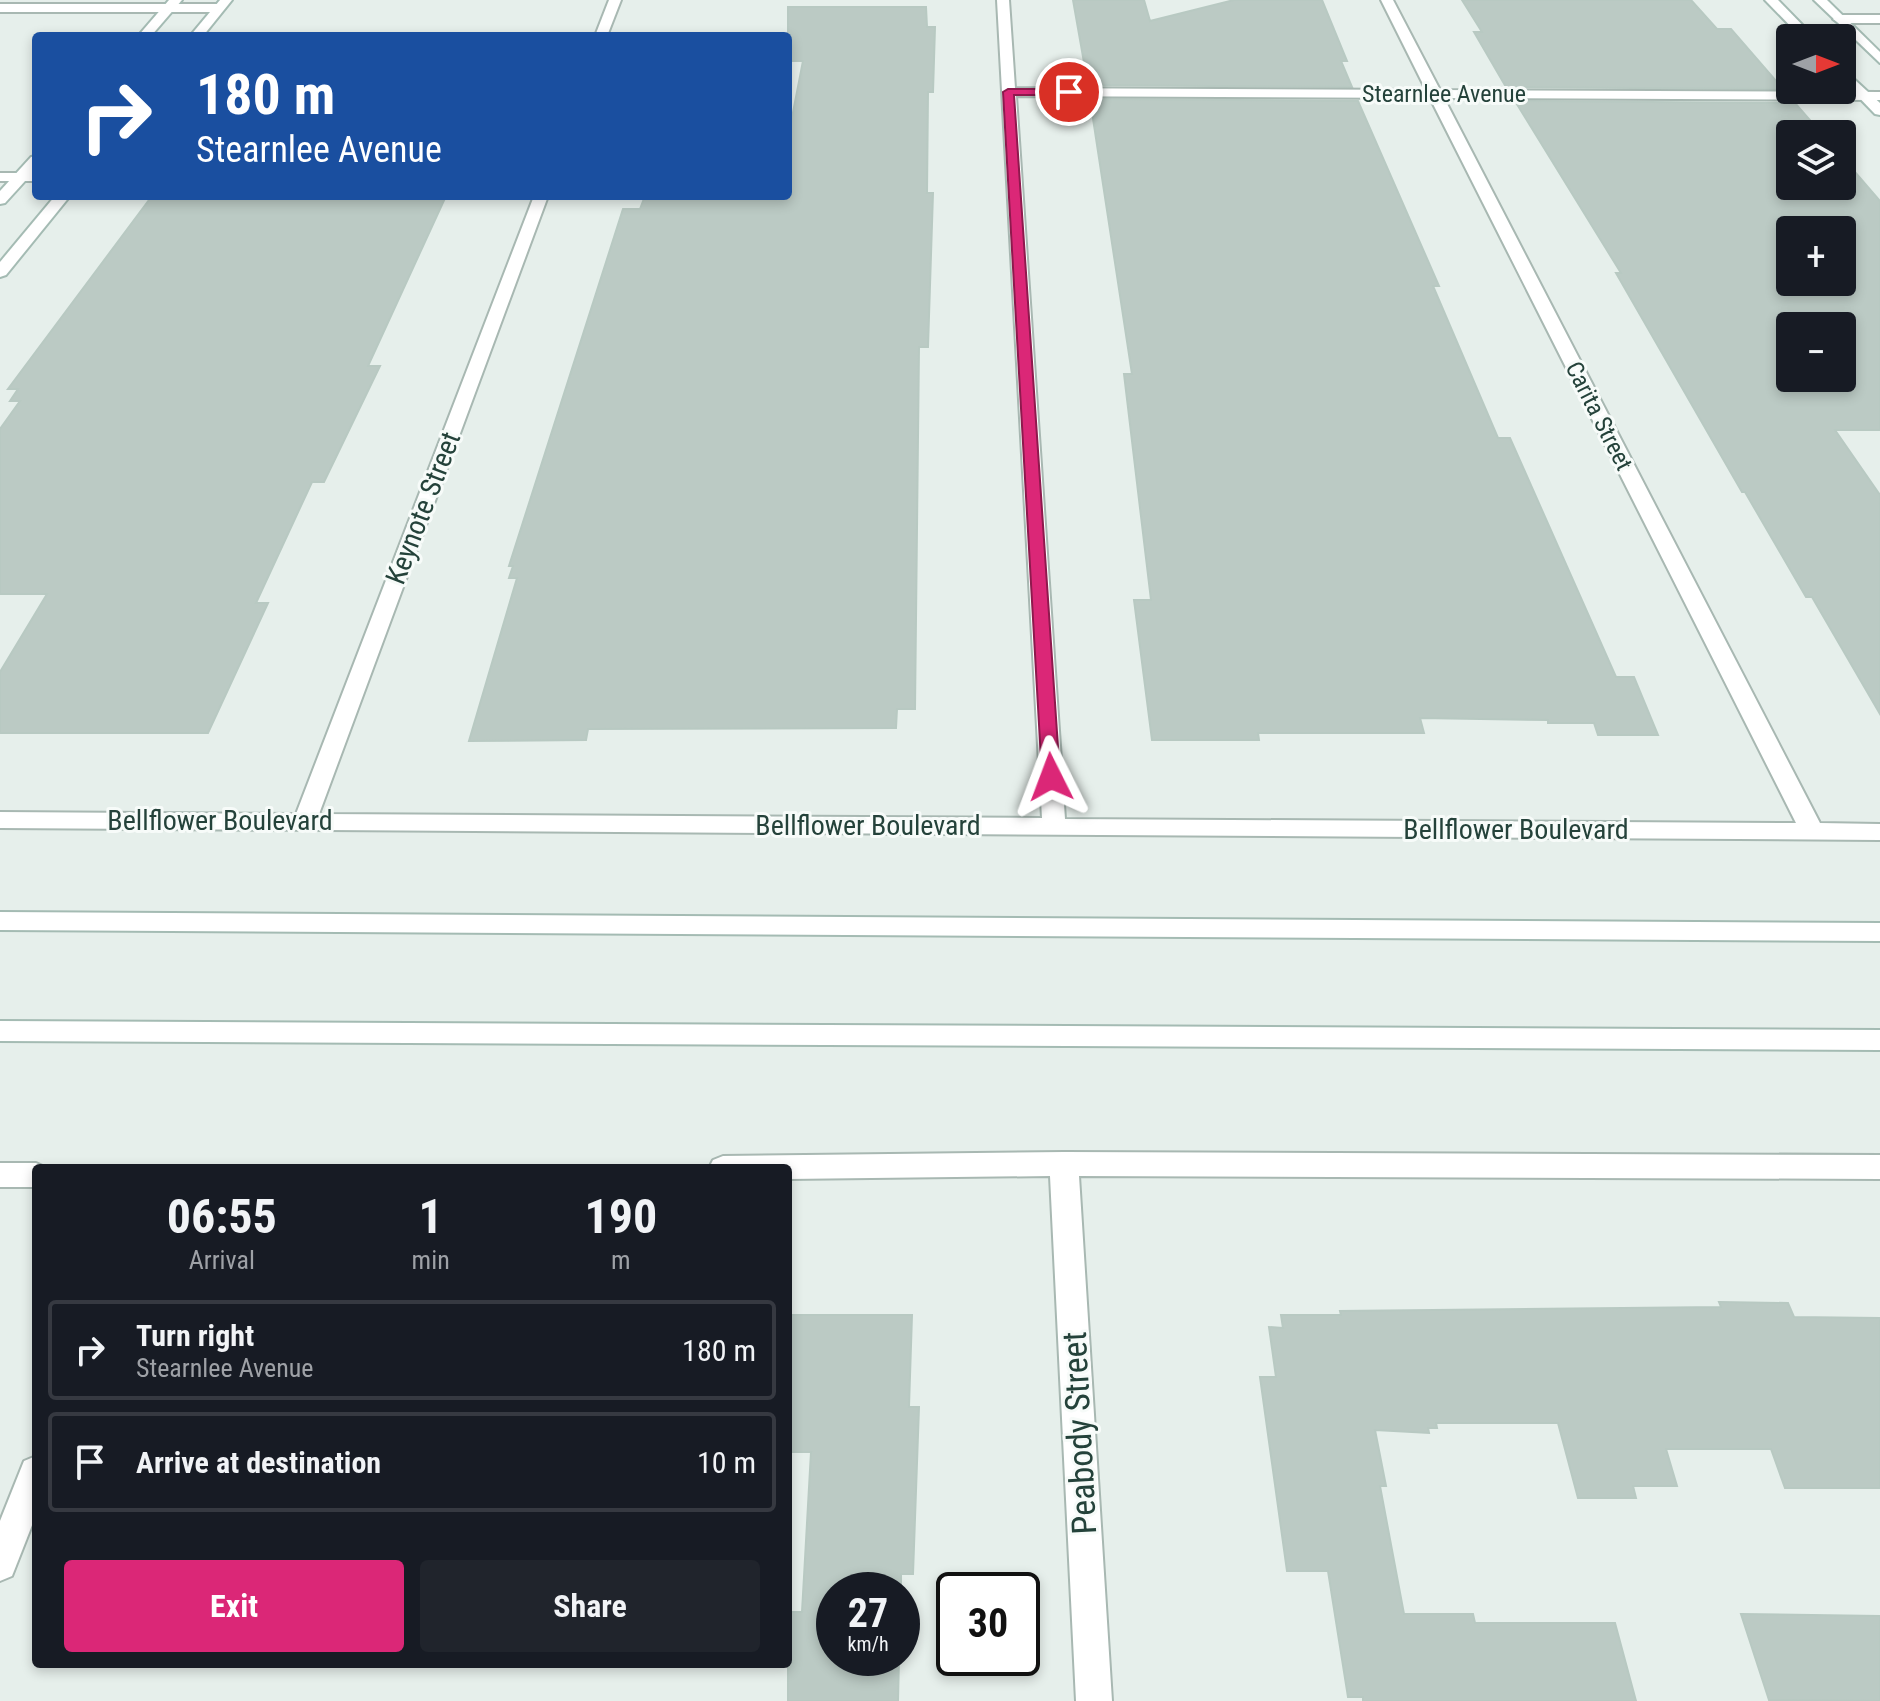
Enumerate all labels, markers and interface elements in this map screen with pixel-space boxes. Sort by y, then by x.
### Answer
north arrow [1776,24,1856,104]
map controls [1776,24,1856,392]
pin [1035,58,1103,126]
text: 180 m [196,62,335,128]
icon: right [64,64,168,168]
icon: arrive [1047,70,1091,114]
street label: Stearnlee Avenue [1362,80,1526,108]
button: layers [1776,120,1856,200]
text: Stearnlee Avenue [196,129,442,171]
button: + [1776,216,1856,296]
button: − [1776,312,1856,392]
street label: Carita Street [1560,357,1638,475]
street label: Keynote Street [379,427,467,589]
position arrow [1009,735,1093,819]
street label: Bellflower Boulevard [107,804,333,837]
street label: Bellflower Boulevard [755,809,981,842]
street label: Bellflower Boulevard [1403,813,1629,846]
text: 06:55 [167,1188,277,1245]
text: 1 [419,1188,443,1245]
text: 190 [584,1188,657,1245]
text: Arrival [189,1245,255,1275]
text: min [412,1245,450,1275]
text: m [611,1245,631,1275]
text: Turn right [136,1318,254,1353]
icon: right [68,1328,112,1372]
street label: Peabody Street [1054,1330,1104,1536]
text: 180 m [682,1333,756,1368]
text: Stearnlee Avenue [136,1353,314,1383]
icon: arrive [68,1440,112,1484]
text: Arrive at destination [136,1445,381,1480]
text: 10 m [697,1445,756,1480]
button: Exit [64,1560,404,1652]
button: Share [420,1560,760,1652]
speed limit sign: 30 [936,1572,1040,1676]
text: 27 [848,1590,888,1637]
text: km/h [847,1632,889,1656]

